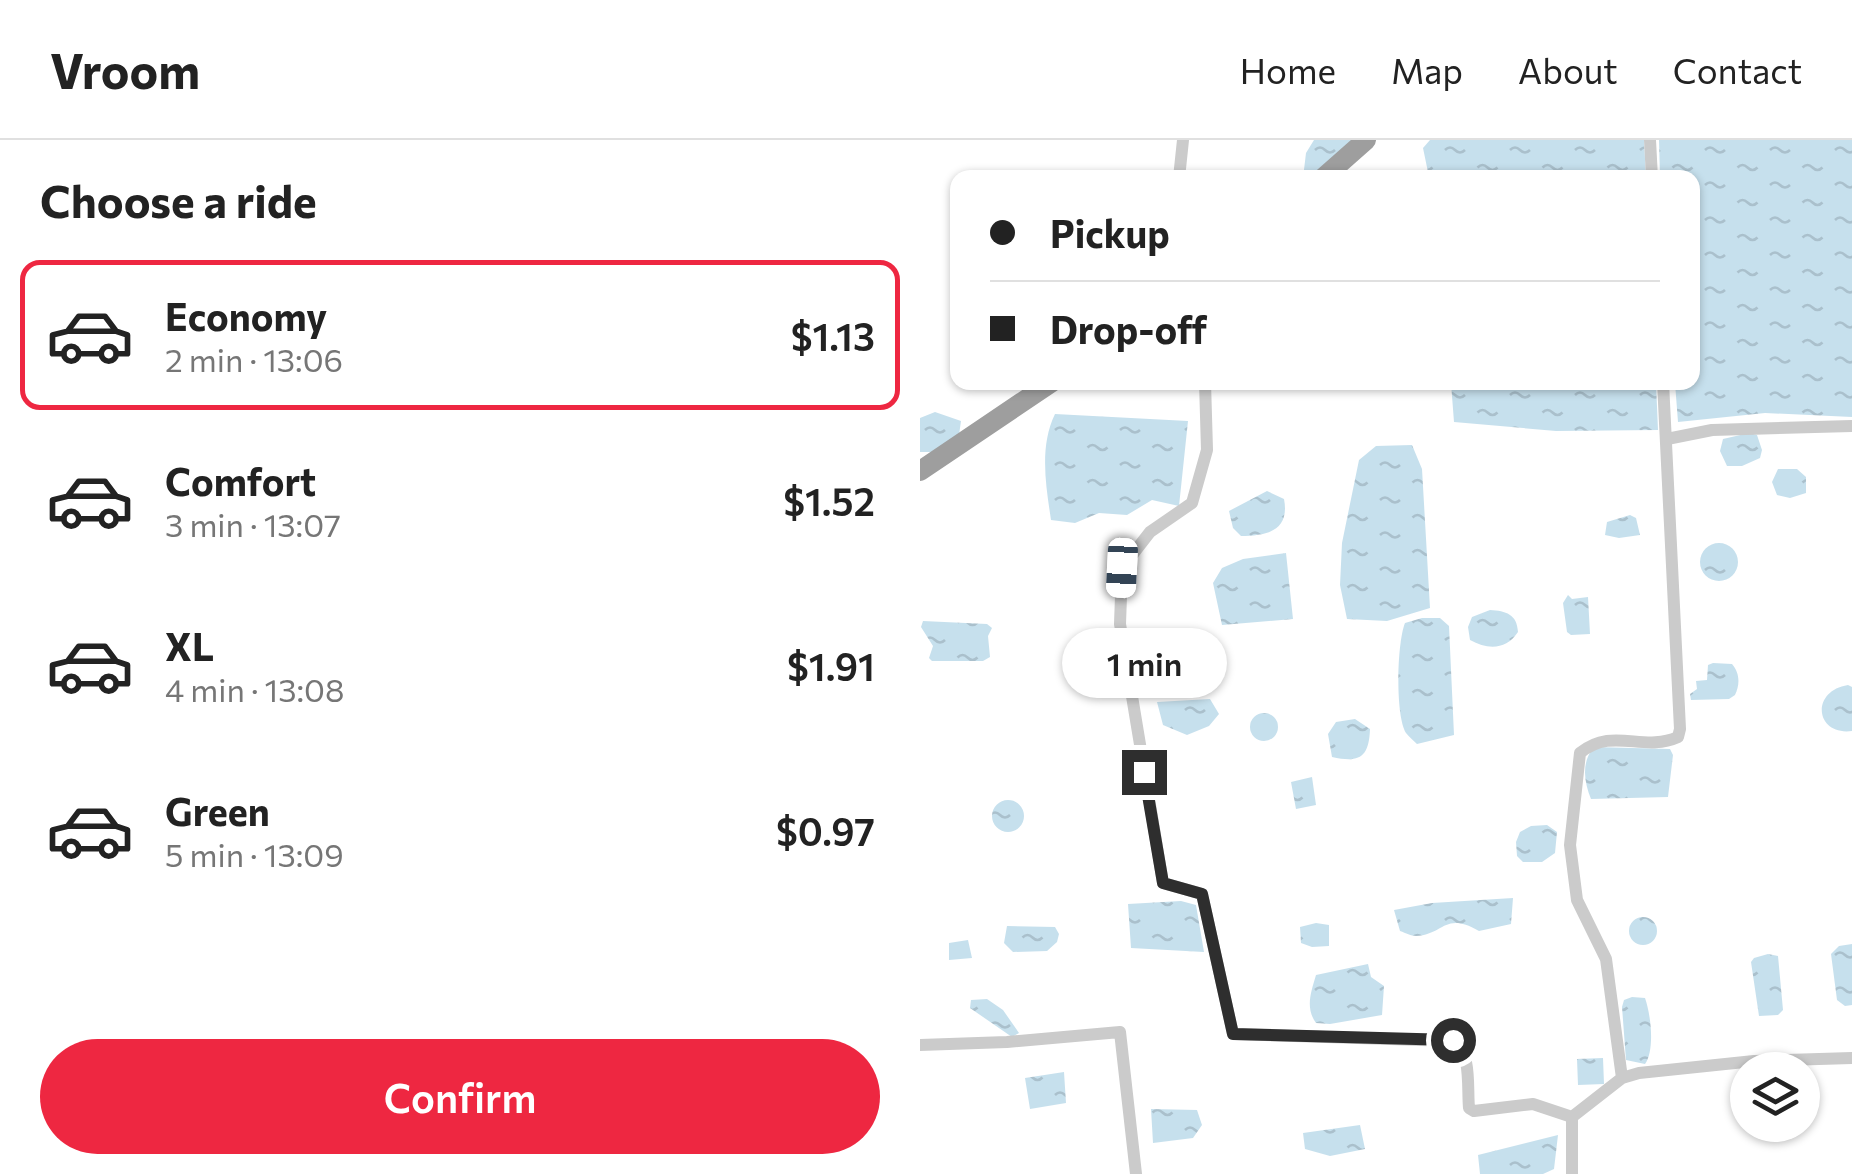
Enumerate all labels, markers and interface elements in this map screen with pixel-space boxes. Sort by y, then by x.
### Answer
text: Vroom [50,40,200,99]
text: Home [1240,48,1336,91]
text: Map [1391,48,1463,91]
text: About [1518,48,1618,91]
text: Contact [1673,48,1802,91]
text: Choose a ride [40,172,317,227]
text: Pickup [1050,209,1170,256]
icon: car [45,290,135,380]
text: Economy [165,292,327,339]
text: Drop-off [1050,305,1207,352]
text: $1.13 [791,312,875,359]
text: 2 min · 13:06 [165,339,343,379]
icon: car [45,455,135,545]
text: Comfort [165,457,316,504]
text: $1.52 [783,477,875,524]
text: 3 min · 13:07 [165,504,341,544]
car [1105,537,1139,599]
icon: car [45,620,135,710]
text: XL [165,622,214,669]
callout: 1 min [1062,627,1226,697]
text: $1.91 [787,642,875,689]
text: 1 min [1107,643,1182,683]
text: 4 min · 13:08 [165,669,344,709]
route end [1122,750,1167,795]
icon: car [45,785,135,875]
text: Green [165,787,270,834]
text: $0.97 [776,807,875,854]
text: 5 min · 13:09 [165,834,344,874]
route start [1431,1018,1476,1063]
button: Confirm [40,1039,880,1154]
map controls [1730,1052,1820,1142]
button: layers [1730,1052,1820,1142]

